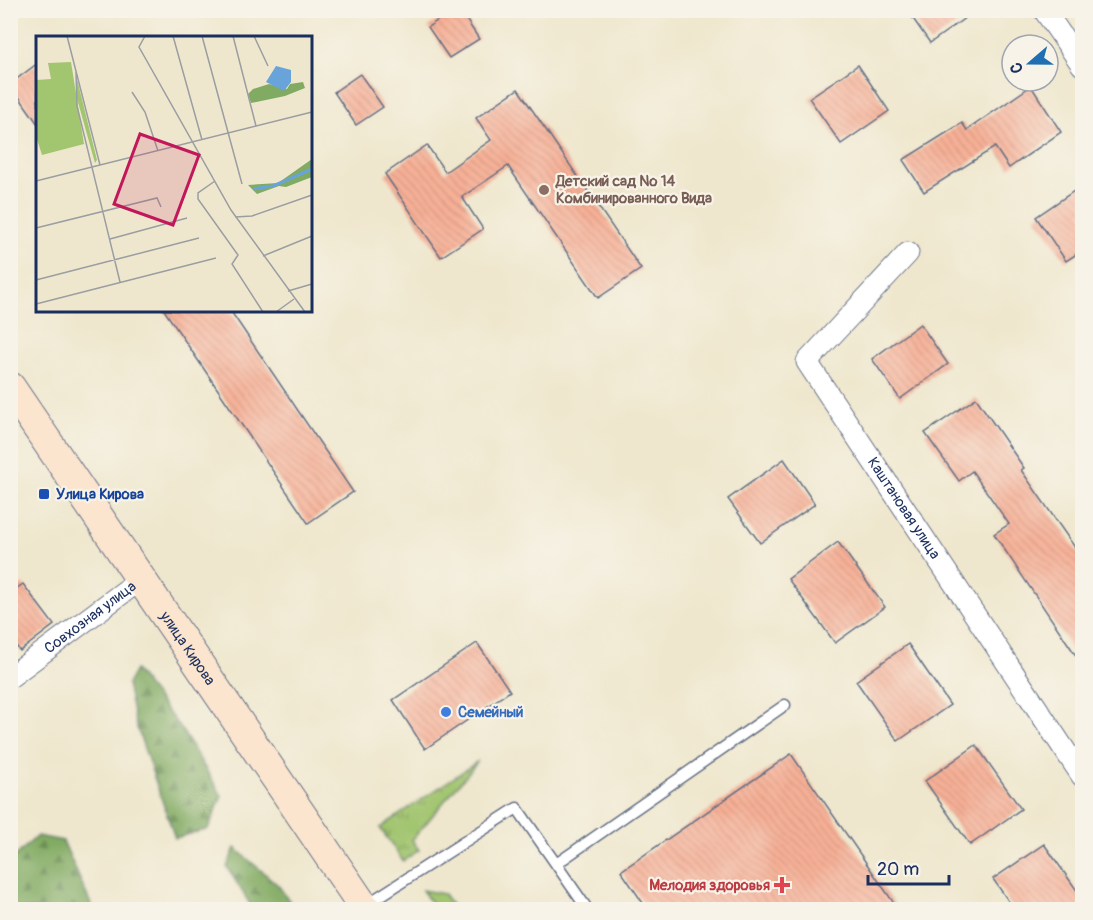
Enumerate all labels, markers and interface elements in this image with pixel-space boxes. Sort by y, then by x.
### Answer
north arrow [1000,33,1060,93]
inset map [36,36,312,312]
text: С [1006,60,1028,76]
place label: Детский сад № 14 Комбинированного Вида [555,172,712,208]
marker: Детский сад № 14 Комбинированного Вида [537,183,551,197]
street label: Каштановая улица [863,454,945,563]
place label: Улица Кирова [56,485,144,504]
marker: Улица Кирова [37,487,51,501]
street label: Совхозная улица [40,577,140,658]
street label: улица Кирова [155,607,220,689]
place label: Семейный [458,703,523,722]
marker: Семейный [439,705,453,719]
scale bar [868,848,949,886]
text: 20 m [877,858,919,881]
place label: Мелодия здоровья [649,876,770,895]
marker: Мелодия здоровья [775,878,789,892]

